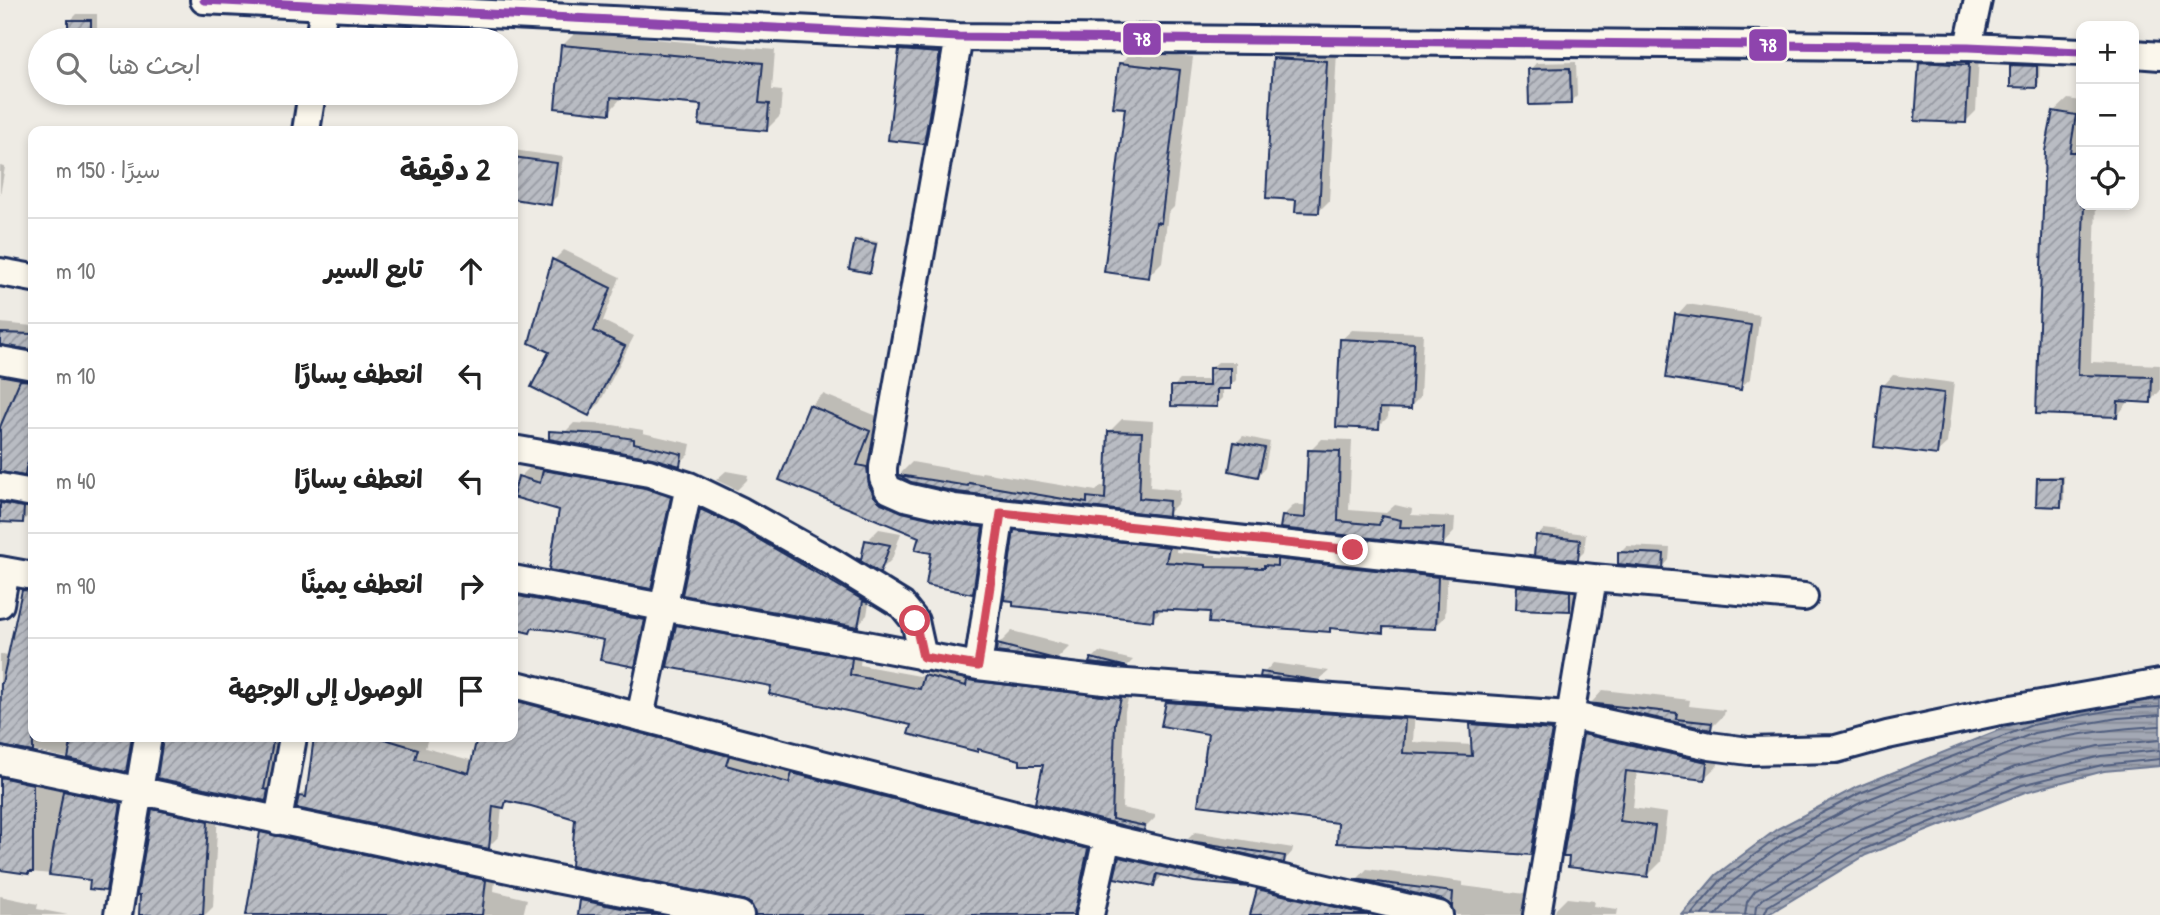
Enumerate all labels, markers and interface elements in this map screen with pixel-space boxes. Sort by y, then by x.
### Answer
map controls [2076,21,2139,210]
button: + [2076,21,2139,84]
line badge: 78 [1122,22,1162,56]
text: 78 [1132,26,1151,52]
search box [28,28,518,105]
line badge: 78 [1748,28,1788,62]
text: 78 [1758,32,1777,58]
text: ابحث هنا [108,47,201,82]
icon: search [52,48,90,86]
button: − [2076,84,2139,147]
button: locate [2076,147,2139,210]
text: 2 دقيقة [400,149,490,189]
text: سيرًا · 150 m [56,154,161,185]
text: تابع السير [324,251,423,286]
icon: ahead [452,252,490,290]
text: 10 m [56,255,96,286]
text: انعطف يسارًا [294,356,423,391]
icon: left [452,357,490,395]
text: 10 m [56,360,96,391]
text: انعطف يسارًا [294,461,423,496]
icon: left [452,462,490,500]
text: 40 m [56,465,96,496]
route end [1337,534,1368,565]
text: انعطف يمينًا [301,566,423,601]
icon: right [452,567,490,605]
text: 90 m [56,570,96,601]
route start [899,605,930,636]
text: الوصول إلى الوجهة [228,671,423,706]
icon: arrive [452,672,490,710]

